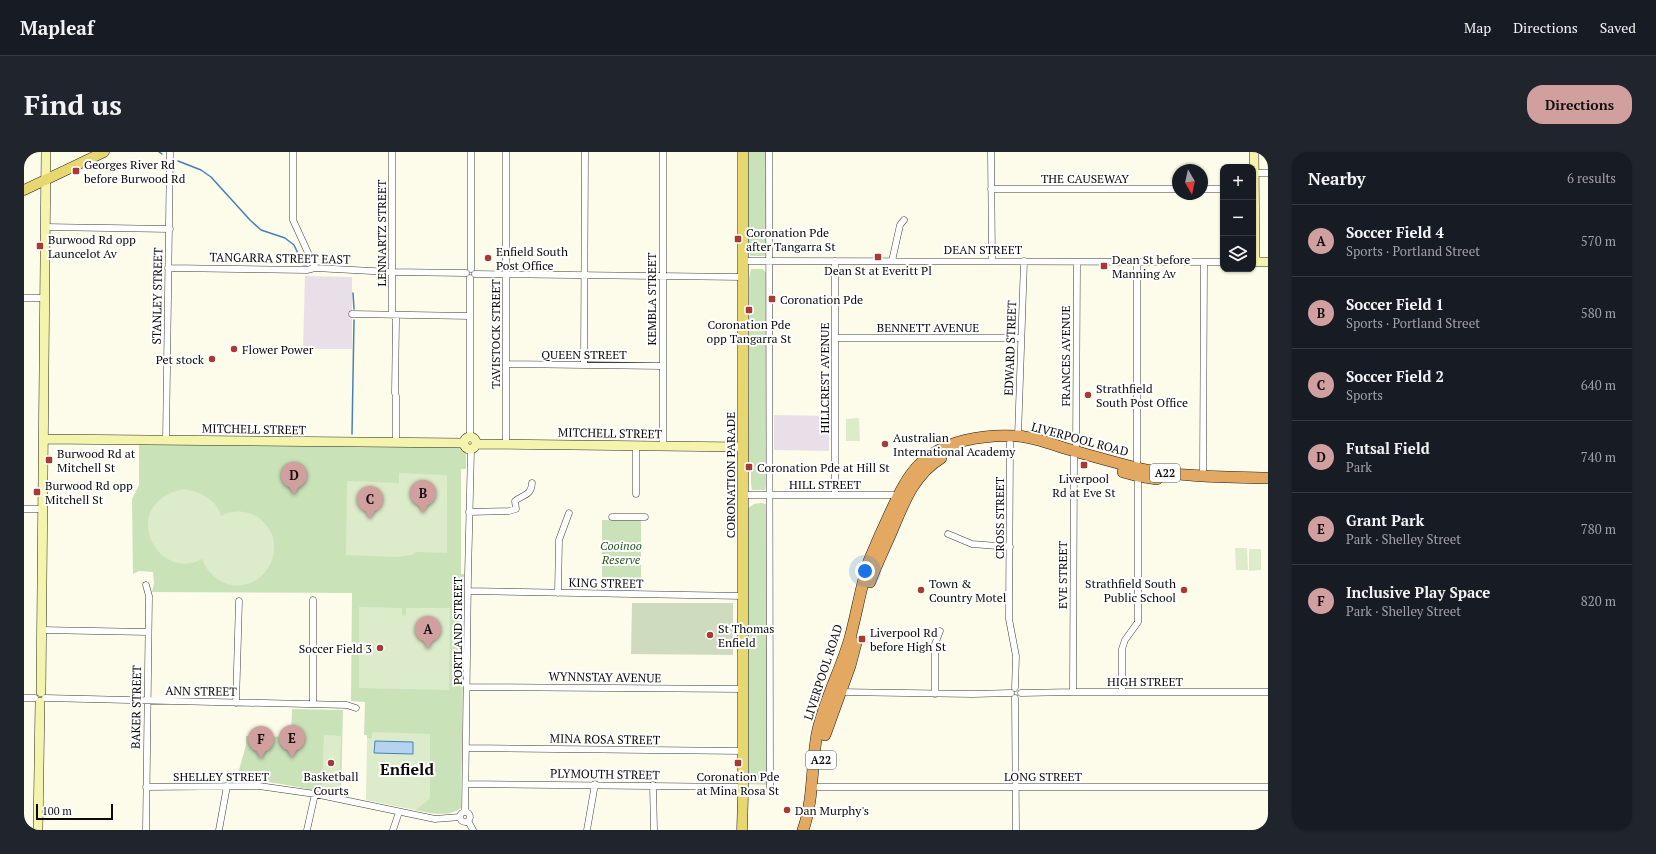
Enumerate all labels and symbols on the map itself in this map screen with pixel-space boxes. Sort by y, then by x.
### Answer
place label: Georges River Rd before Burwood Rd [84,157,186,186]
north arrow [1172,164,1208,200]
marker: Georges River Rd before Burwood Rd [71,166,81,176]
street label: THE CAUSEWAY [1041,171,1129,186]
street label: LENNARTZ STREET [374,179,389,286]
place label: Coronation Pde after Tangarra St [746,225,836,254]
place label: Burwood Rd opp Launcelot Av [48,232,136,261]
marker: Coronation Pde after Tangarra St [733,234,743,244]
marker: Burwood Rd opp Launcelot Av [35,241,45,251]
street label: DEAN STREET [944,242,1023,257]
place label: Enfield South Post Office [496,244,568,273]
street label: STANLEY STREET [149,247,165,345]
street label: TANGARRA STREET EAST [209,249,351,267]
street label: KEMBLA STREET [644,252,659,345]
marker: Dean St at Everitt Pl [873,252,883,262]
place label: Dean St before Manning Av [1112,252,1190,281]
marker: Enfield South Post Office [483,253,493,263]
marker: Dean St before Manning Av [1099,261,1109,271]
place label: Dean St at Everitt Pl [824,263,932,278]
street label: TAVISTOCK STREET [488,279,503,389]
place label: Coronation Pde [780,292,863,307]
marker: Coronation Pde [767,294,777,304]
street label: EDWARD STREET [1001,300,1019,396]
marker: Coronation Pde opp Tangarra St [744,305,754,315]
street label: FRANCES AVENUE [1058,305,1073,406]
place label: Coronation Pde opp Tangarra St [707,317,792,346]
street label: BENNETT AVENUE [877,320,979,335]
street label: HILLCREST AVENUE [817,323,832,433]
place label: Flower Power [242,342,314,357]
marker: Flower Power [229,344,239,354]
street label: QUEEN STREET [541,347,627,362]
place label: Pet stock [156,352,205,367]
marker: Pet stock [207,354,217,364]
place label: Strathfield South Post Office [1096,381,1188,410]
marker: Strathfield South Post Office [1083,390,1093,400]
street label: CORONATION PARADE [723,412,738,538]
street label: LIVERPOOL ROAD [1030,419,1130,459]
street label: MITCHELL STREET [202,421,307,437]
street label: MITCHELL STREET [558,425,663,441]
place label: Australian International Academy [893,430,1016,459]
marker: Australian International Academy [880,439,890,449]
place label: Burwood Rd at Mitchell St [57,446,136,475]
marker: Burwood Rd at Mitchell St [44,455,54,465]
place label: Coronation Pde at Hill St [757,460,890,475]
marker: Liverpool Rd at Eve St [1079,460,1089,470]
pin: D [281,462,307,495]
marker: Coronation Pde at Hill St [744,462,754,472]
road number: A22 [1150,464,1180,482]
place label: Liverpool Rd at Eve St [1052,471,1116,500]
street label: CROSS STREET [992,476,1007,559]
street label: HILL STREET [789,477,862,492]
place label: Burwood Rd opp Mitchell St [45,478,133,507]
pin: B [410,480,436,513]
pin: C [357,486,383,519]
marker: Burwood Rd opp Mitchell St [32,487,42,497]
park label: Cooinoo Reserve [600,538,642,567]
street label: EVE STREET [1055,540,1070,609]
your location [855,561,875,581]
street label: KING STREET [568,575,644,591]
street label: PORTLAND STREET [450,576,465,685]
place label: Town & Country Motel [929,576,1007,605]
place label: Strathfield South Public School [1085,576,1176,605]
marker: Town & Country Motel [916,585,926,595]
marker: Strathfield South Public School [1179,585,1189,595]
pin: A [415,616,441,649]
place label: St Thomas Enfield [718,621,775,650]
street label: LIVERPOOL ROAD [800,622,846,722]
place label: Liverpool Rd before High St [870,625,947,654]
marker: St Thomas Enfield [705,630,715,640]
marker: Liverpool Rd before High St [857,634,867,644]
place label: Soccer Field 3 [299,641,372,656]
marker: Soccer Field 3 [375,643,385,653]
street label: BAKER STREET [128,664,144,749]
street label: WYNNSTAY AVENUE [548,669,662,685]
street label: HIGH STREET [1107,674,1183,689]
street label: ANN STREET [165,683,237,699]
pin: E [279,725,305,758]
pin: F [248,726,274,759]
street label: MINA ROSA STREET [550,731,661,747]
road number: A22 [806,751,836,769]
marker: Basketball Courts [326,758,336,768]
district label: Enfield [380,758,434,780]
marker: Coronation Pde at Mina Rosa St [733,758,743,768]
street label: PLYMOUTH STREET [550,766,661,782]
street label: SHELLEY STREET [173,769,269,784]
place label: Basketball Courts [304,769,359,798]
place label: Coronation Pde at Mina Rosa St [696,769,780,798]
street label: LONG STREET [1004,769,1083,784]
scale bar [36,802,113,821]
place label: Dan Murphy's [795,803,869,818]
marker: Dan Murphy's [782,805,792,815]

